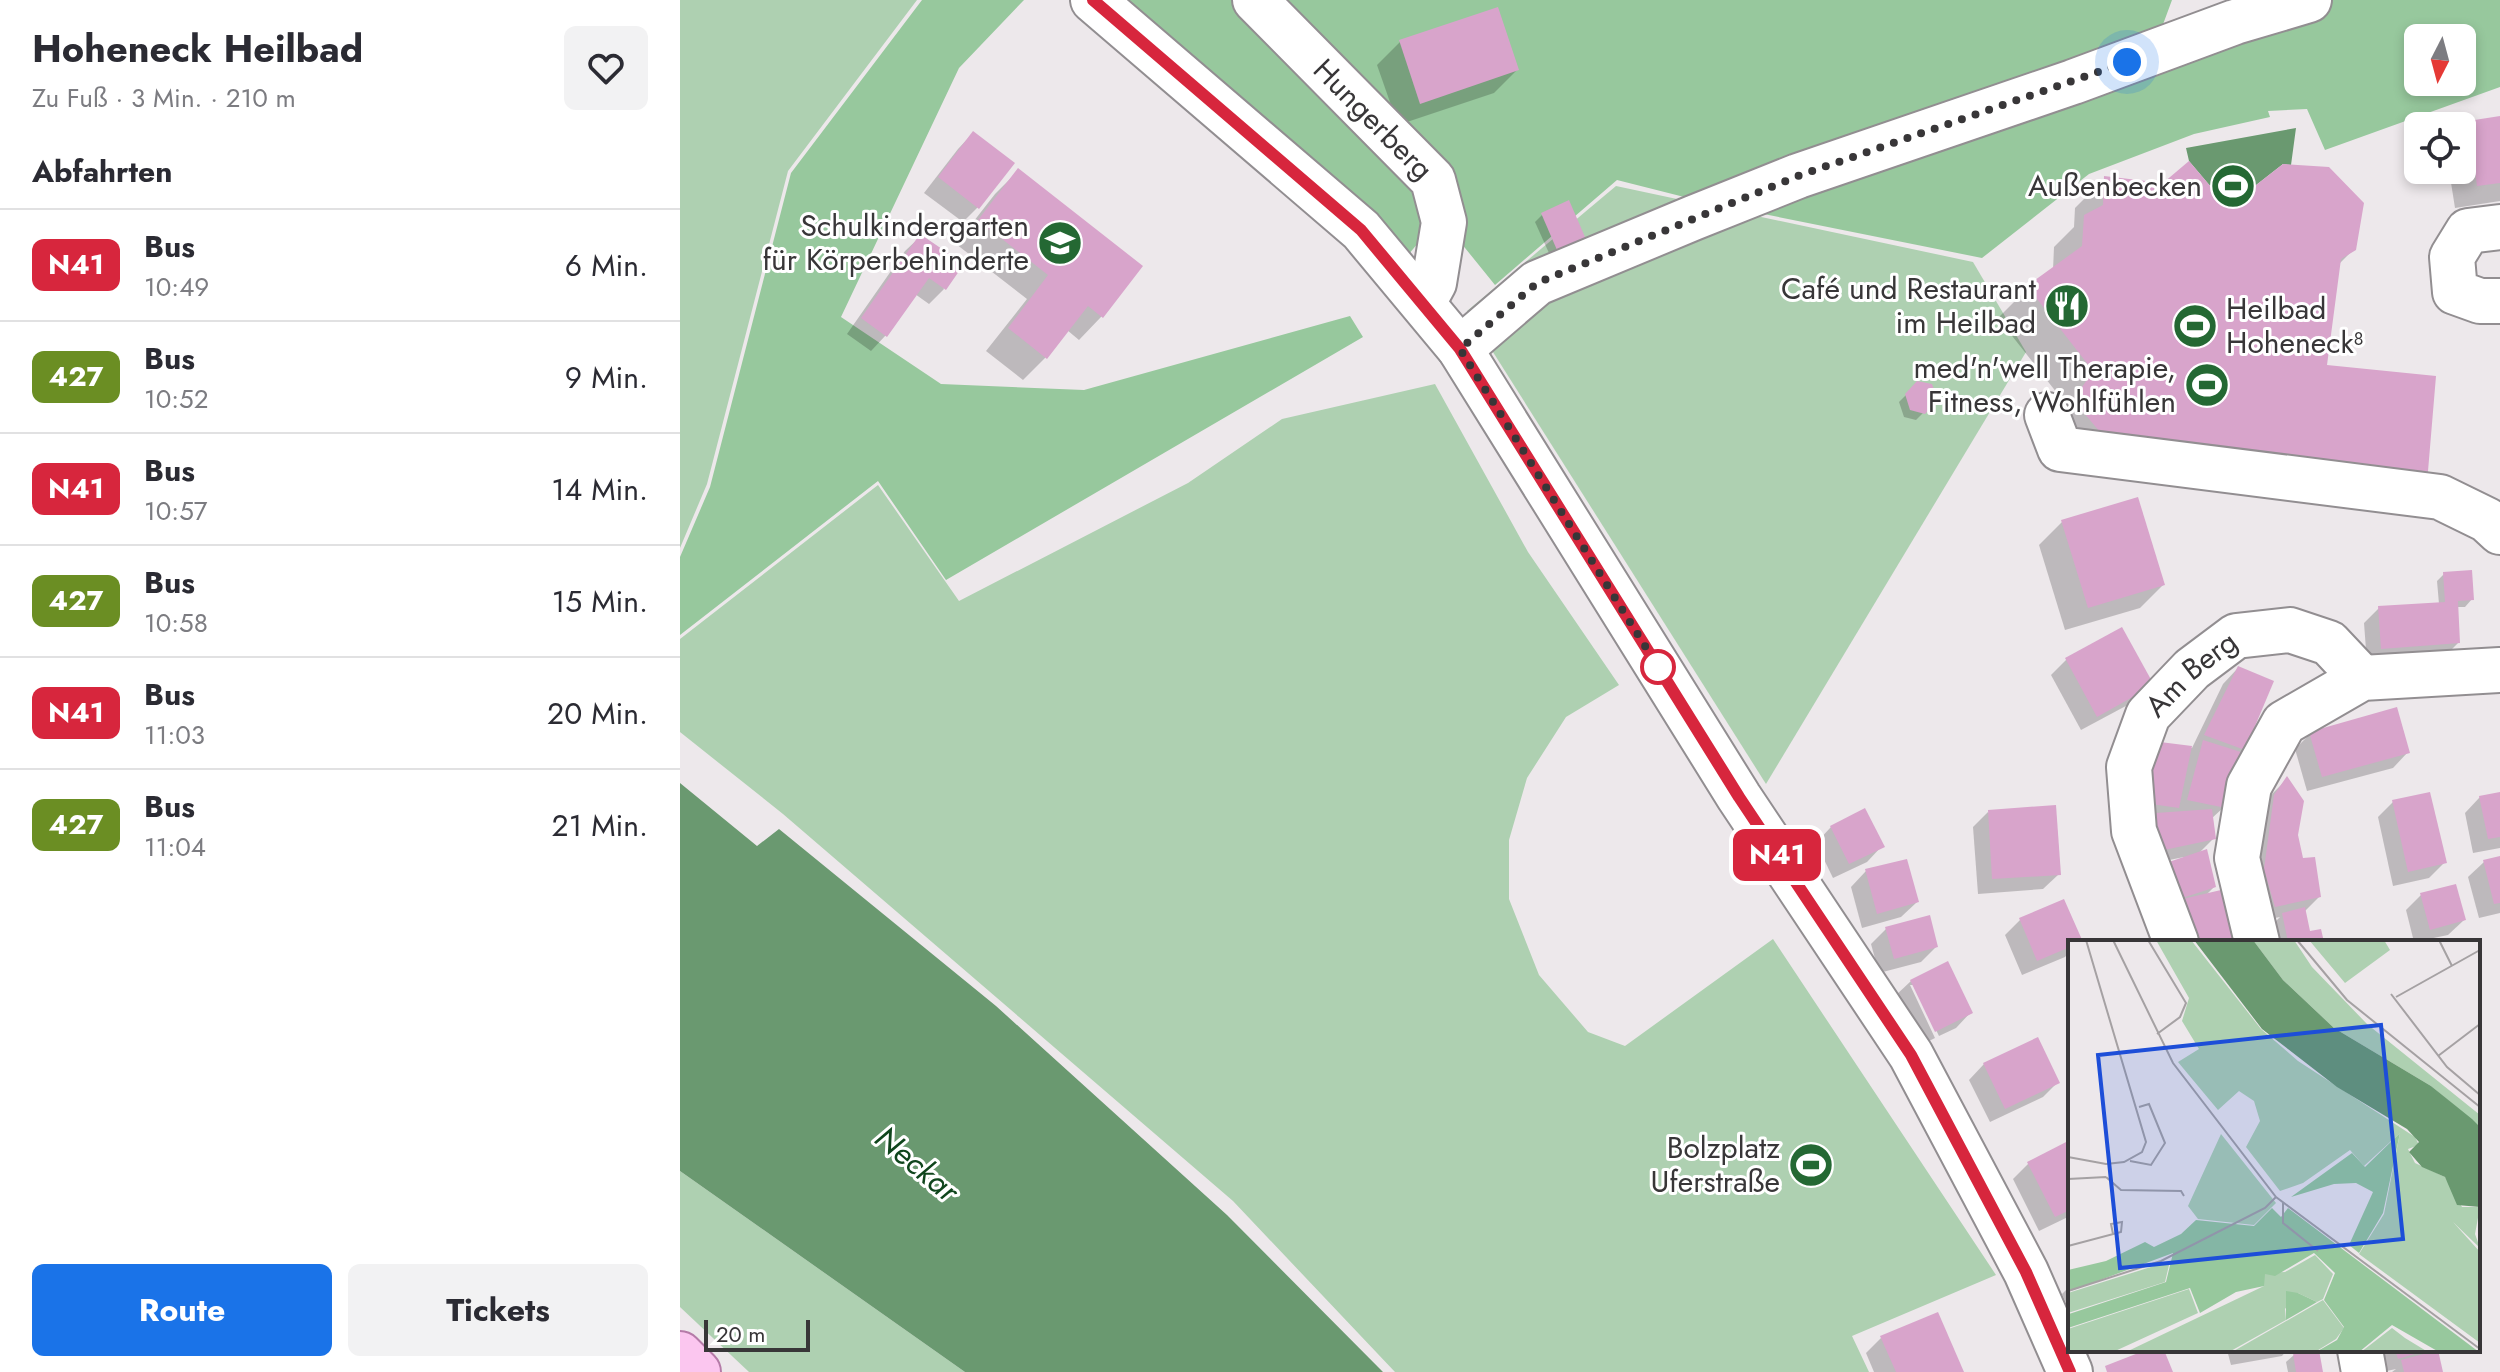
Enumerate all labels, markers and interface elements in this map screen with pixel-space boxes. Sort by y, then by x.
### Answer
text: Hoheneck Heilbad [32,21,363,76]
north arrow [2404,24,2476,96]
map controls [2404,24,2476,184]
button: heart [564,26,648,110]
your location [2107,42,2147,82]
street label: Hungerberg [1304,49,1443,189]
text: Zu Fuß · 3 Min. · 210 m [32,79,296,117]
button: locate [2404,112,2476,184]
text: Abfahrten [32,150,172,193]
sports icon: Außenbecken [2209,162,2257,210]
place label: Außenbecken [2028,164,2202,207]
place label: Schulkindergarten für Körperbehinderte [762,204,1029,281]
school or university icon: Schulkindergarten für Körperbehinderte [1036,219,1084,267]
text: Bus [144,225,195,268]
text: N41 [48,244,104,285]
text: 6 Min. [565,244,648,287]
place label: Café und Restaurant im Heilbad [1781,267,2037,344]
text: 10:49 [144,268,209,306]
restaurant icon: Café und Restaurant im Heilbad [2043,282,2091,330]
place label: Heilbad Hoheneck⁸ [2226,287,2363,364]
sports icon: Heilbad Hoheneck⁸ [2171,302,2219,350]
text: Bus [144,337,195,380]
place label: med'n'well Therapie, Fitness, Wohlfühlen [1913,346,2176,423]
text: 427 [49,356,103,397]
text: 9 Min. [565,356,648,399]
sports icon: med'n'well Therapie, Fitness, Wohlfühlen [2183,361,2231,409]
text: 10:52 [144,380,209,418]
text: Bus [144,449,195,492]
text: N41 [48,468,104,509]
text: 14 Min. [551,468,648,511]
text: 10:57 [144,492,207,530]
text: Bus [144,561,195,604]
text: 427 [49,580,103,621]
text: 15 Min. [552,580,648,623]
text: 10:58 [144,604,208,642]
street label: Am Berg [2135,620,2246,727]
unlabelled marker [1641,650,1675,684]
text: Bus [144,673,195,716]
text: N41 [48,692,104,733]
text: 20 Min. [547,692,648,735]
text: 11:03 [144,716,205,754]
text: Bus [144,785,195,828]
text: 427 [49,804,103,845]
text: 21 Min. [552,804,648,847]
text: 11:04 [144,828,206,866]
line badge: N41 [1731,829,1823,881]
text: N41 [1749,834,1805,875]
inset map [2068,940,2480,1352]
water label: Neckar [865,1115,971,1214]
place label: Bolzplatz Uferstraße [1650,1126,1780,1203]
sports icon: Bolzplatz Uferstraße [1787,1141,1835,1189]
button: Route [32,1264,332,1356]
button: Tickets [348,1264,648,1356]
scale bar [704,1316,810,1352]
text: 20 m [716,1318,765,1350]

